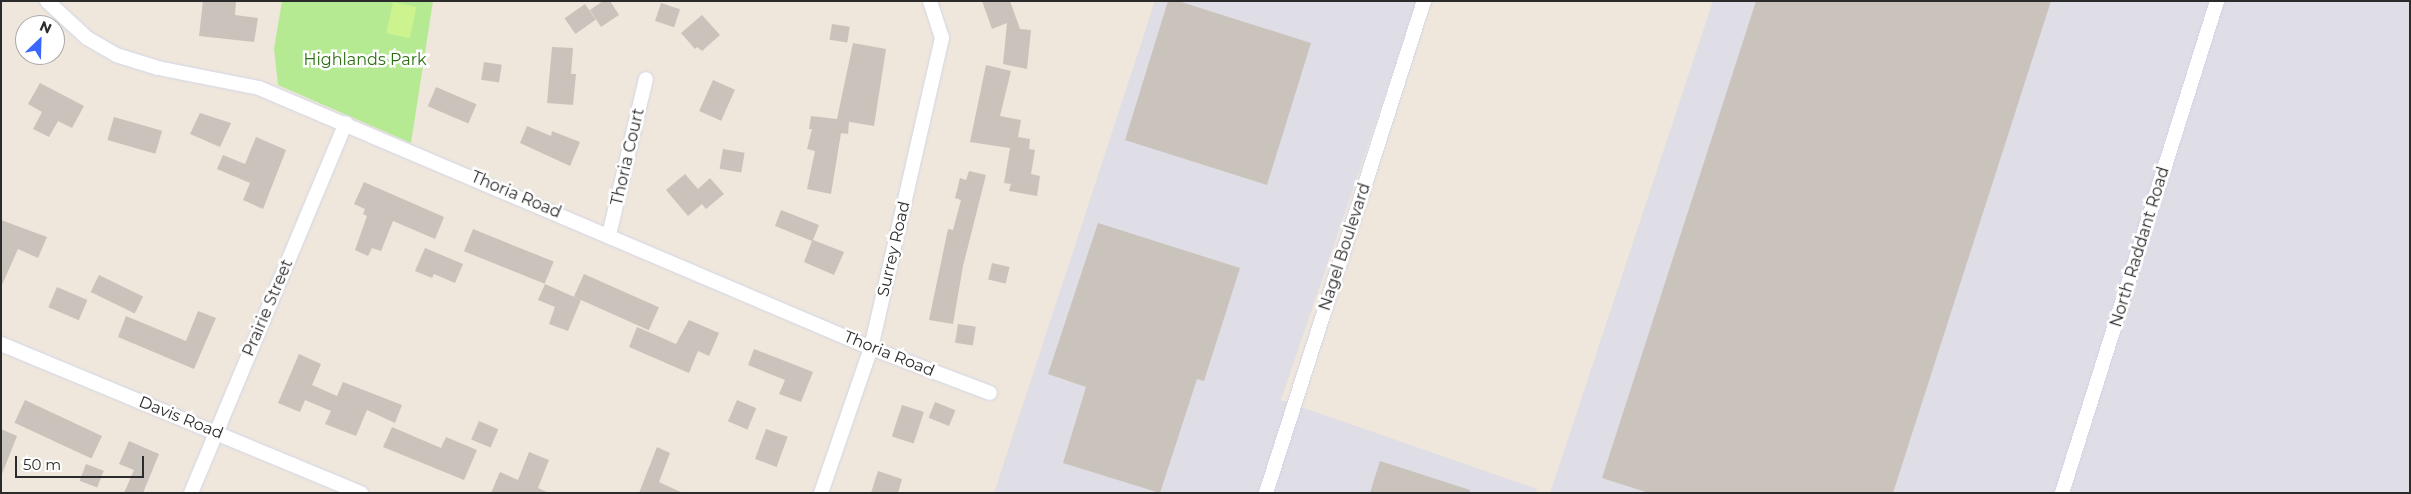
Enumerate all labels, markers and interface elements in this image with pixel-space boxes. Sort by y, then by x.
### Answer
north arrow [15,15,65,65]
text: N [37,17,55,38]
park label: Highlands Park [303,50,427,70]
street label: Thoria Court [607,107,649,207]
street label: North Raddant Road [2106,165,2174,329]
street label: Thoria Road [468,167,564,223]
street label: Nagel Boulevard [1315,181,1375,313]
street label: Surrey Road [874,199,914,299]
street label: Prairie Street [239,257,297,359]
street label: Thoria Road [841,327,937,381]
street label: Davis Road [136,392,226,444]
scale bar [18,446,146,478]
text: 50 m [23,455,61,474]

